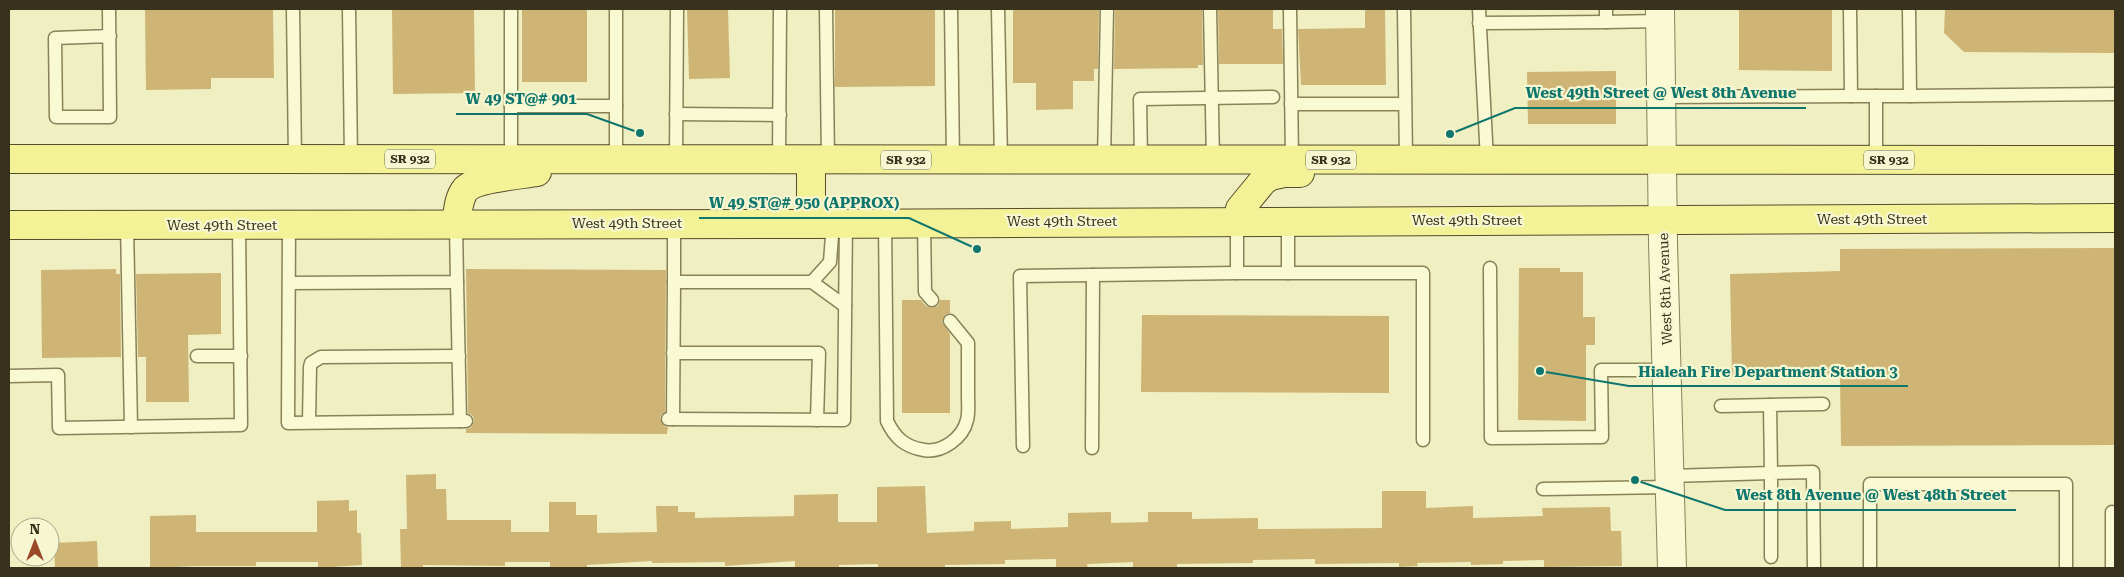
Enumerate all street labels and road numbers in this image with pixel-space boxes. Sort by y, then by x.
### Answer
road number: SR 932 [385,150,435,168]
road number: SR 932 [881,150,931,170]
road number: SR 932 [1306,150,1356,170]
road number: SR 932 [1864,150,1914,170]
street label: West 49th Street [1817,211,1927,227]
street label: West 49th Street [1412,212,1522,228]
street label: West 49th Street [1007,213,1117,229]
street label: West 49th Street [572,215,682,231]
street label: West 49th Street [167,217,277,233]
street label: West 8th Avenue [1655,232,1675,346]

